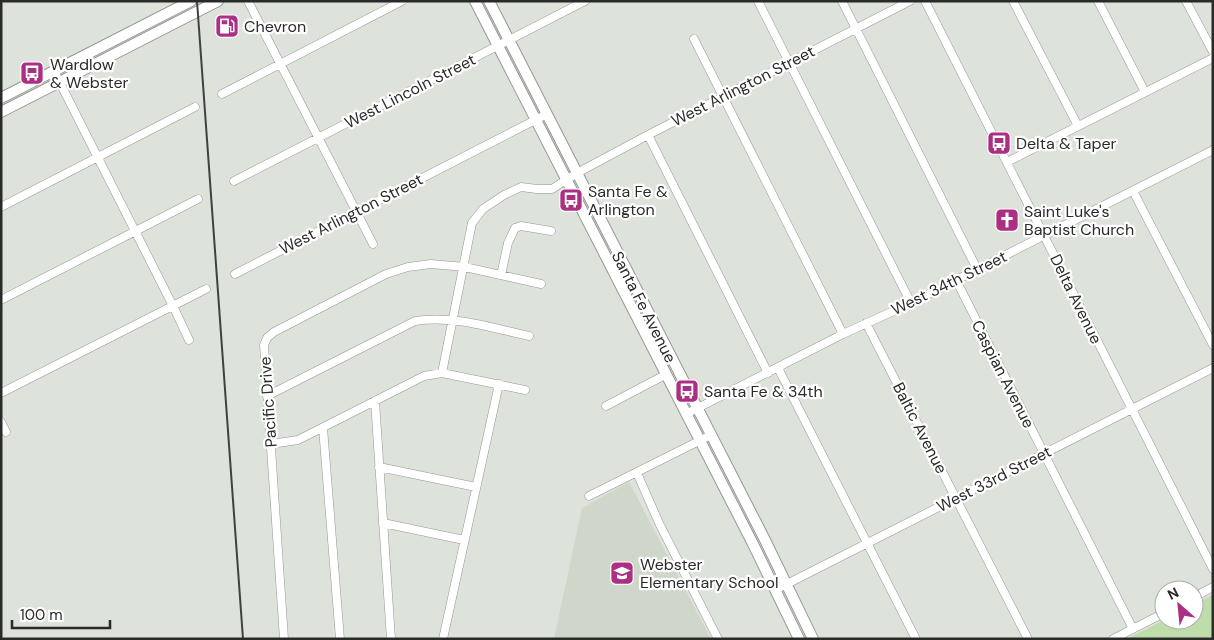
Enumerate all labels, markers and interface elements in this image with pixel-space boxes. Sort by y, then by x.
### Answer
fuel station icon: Chevron [214,13,240,39]
place label: Chevron [244,16,306,37]
street label: West Arlington Street [668,41,818,131]
street label: West Lincoln Street [341,49,479,133]
place label: Wardlow & Webster [50,54,129,93]
bus stop icon: Wardlow & Webster [19,60,45,86]
bus stop icon: Delta & Taper [986,130,1012,156]
place label: Delta & Taper [1016,133,1116,154]
street label: West Arlington Street [276,169,426,259]
place label: Santa Fe & Arlington [588,181,668,220]
bus stop icon: Santa Fe & Arlington [558,187,584,213]
place label: Saint Luke's Baptist Church [1024,201,1134,240]
church icon: Saint Luke's Baptist Church [994,207,1020,233]
street label: West 34th Street [888,246,1010,320]
street label: Santa Fe Avenue [607,248,681,366]
street label: Delta Avenue [1045,251,1107,347]
street label: Caspian Avenue [967,316,1039,432]
street label: Pacific Drive [254,356,282,448]
bus stop icon: Santa Fe & 34th [674,378,700,404]
street label: Baltic Avenue [888,379,952,477]
place label: Santa Fe & 34th [704,381,823,402]
street label: West 33rd Street [933,441,1055,517]
place label: Webster Elementary School [640,554,778,593]
school or university icon: Webster Elementary School [609,560,635,586]
north arrow [1154,580,1204,630]
text: N [1164,583,1182,604]
scale bar [12,598,110,630]
text: 100 m [20,605,63,625]

